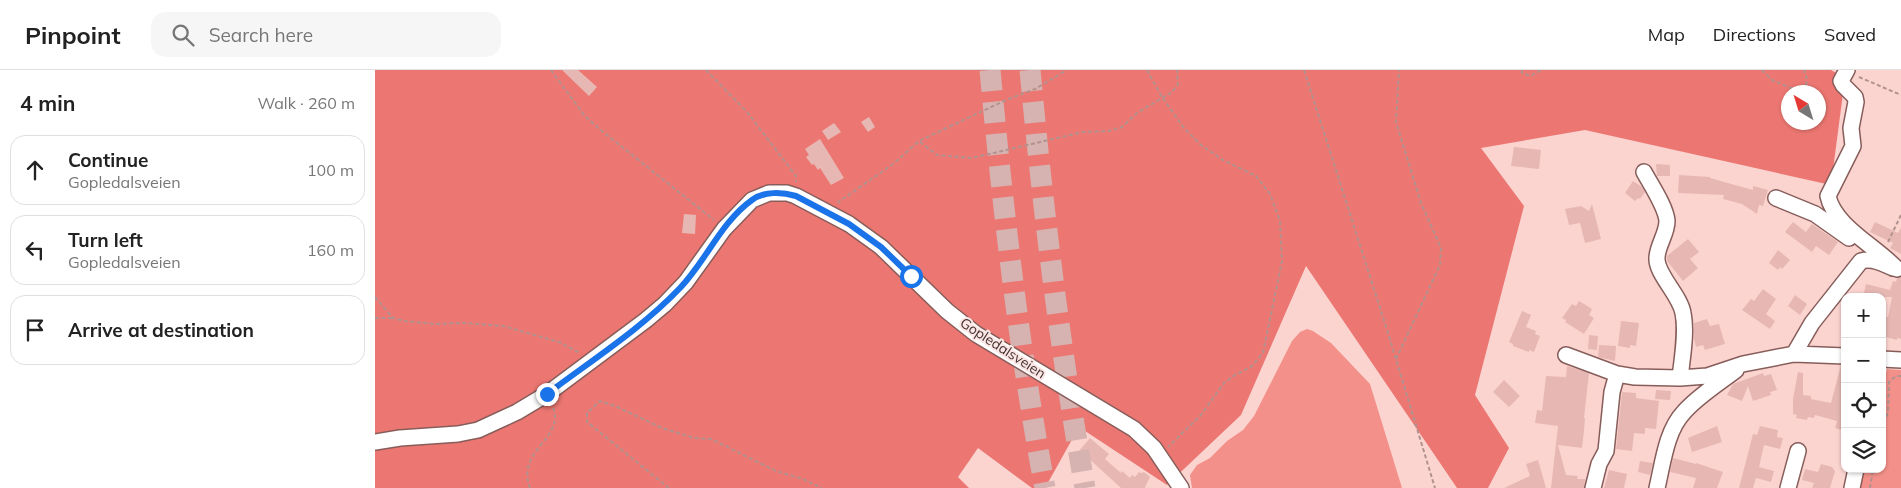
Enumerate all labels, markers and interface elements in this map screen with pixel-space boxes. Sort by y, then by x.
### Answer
search box [151,12,501,57]
text: Pinpoint [25,20,121,50]
icon: search [169,21,197,49]
text: Search here [209,23,313,47]
text: Map [1648,23,1685,46]
text: Directions [1713,23,1796,46]
text: Saved [1824,23,1876,46]
north arrow [1781,85,1826,130]
text: 4 min [20,90,75,116]
text: Walk · 260 m [257,93,355,113]
text: Continue [68,148,148,172]
icon: ahead [21,156,49,184]
text: 100 m [307,160,354,180]
text: Gopledalsveien [68,172,181,192]
text: Turn left [68,228,143,252]
icon: left [21,236,49,264]
text: 160 m [307,240,354,260]
text: Gopledalsveien [68,252,181,272]
route start [900,265,923,288]
map controls [1841,293,1886,473]
button: + [1841,293,1886,338]
street label: Gopledalsveien [957,314,1049,382]
icon: arrive [21,316,49,344]
text: Arrive at destination [68,318,254,342]
button: − [1841,338,1886,383]
route end [536,383,559,406]
button: locate [1841,383,1886,428]
button: layers [1841,428,1886,473]

